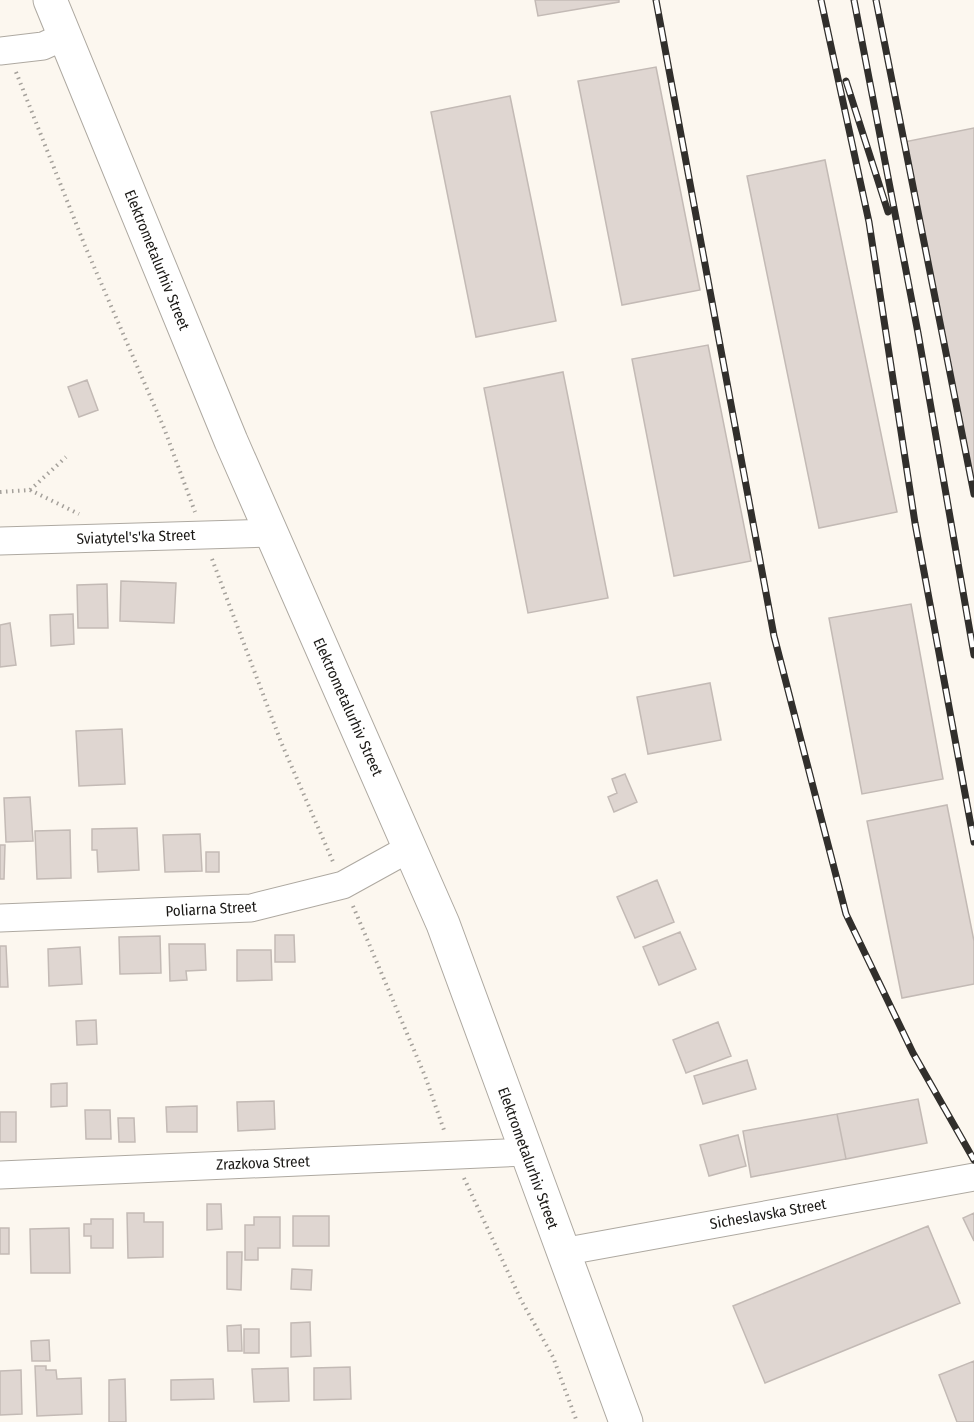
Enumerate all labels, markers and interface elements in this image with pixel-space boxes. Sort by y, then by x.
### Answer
street label: Elektrometalurhiv Street [121,187,193,333]
street label: Sviatytel's'ka Street [76,526,196,548]
street label: Elektrometalurhiv Street [309,635,387,779]
street label: Poliarna Street [165,898,257,920]
street label: Elektrometalurhiv Street [494,1085,562,1231]
street label: Zrazkova Street [216,1152,310,1174]
street label: Sicheslavska Street [708,1195,828,1233]

